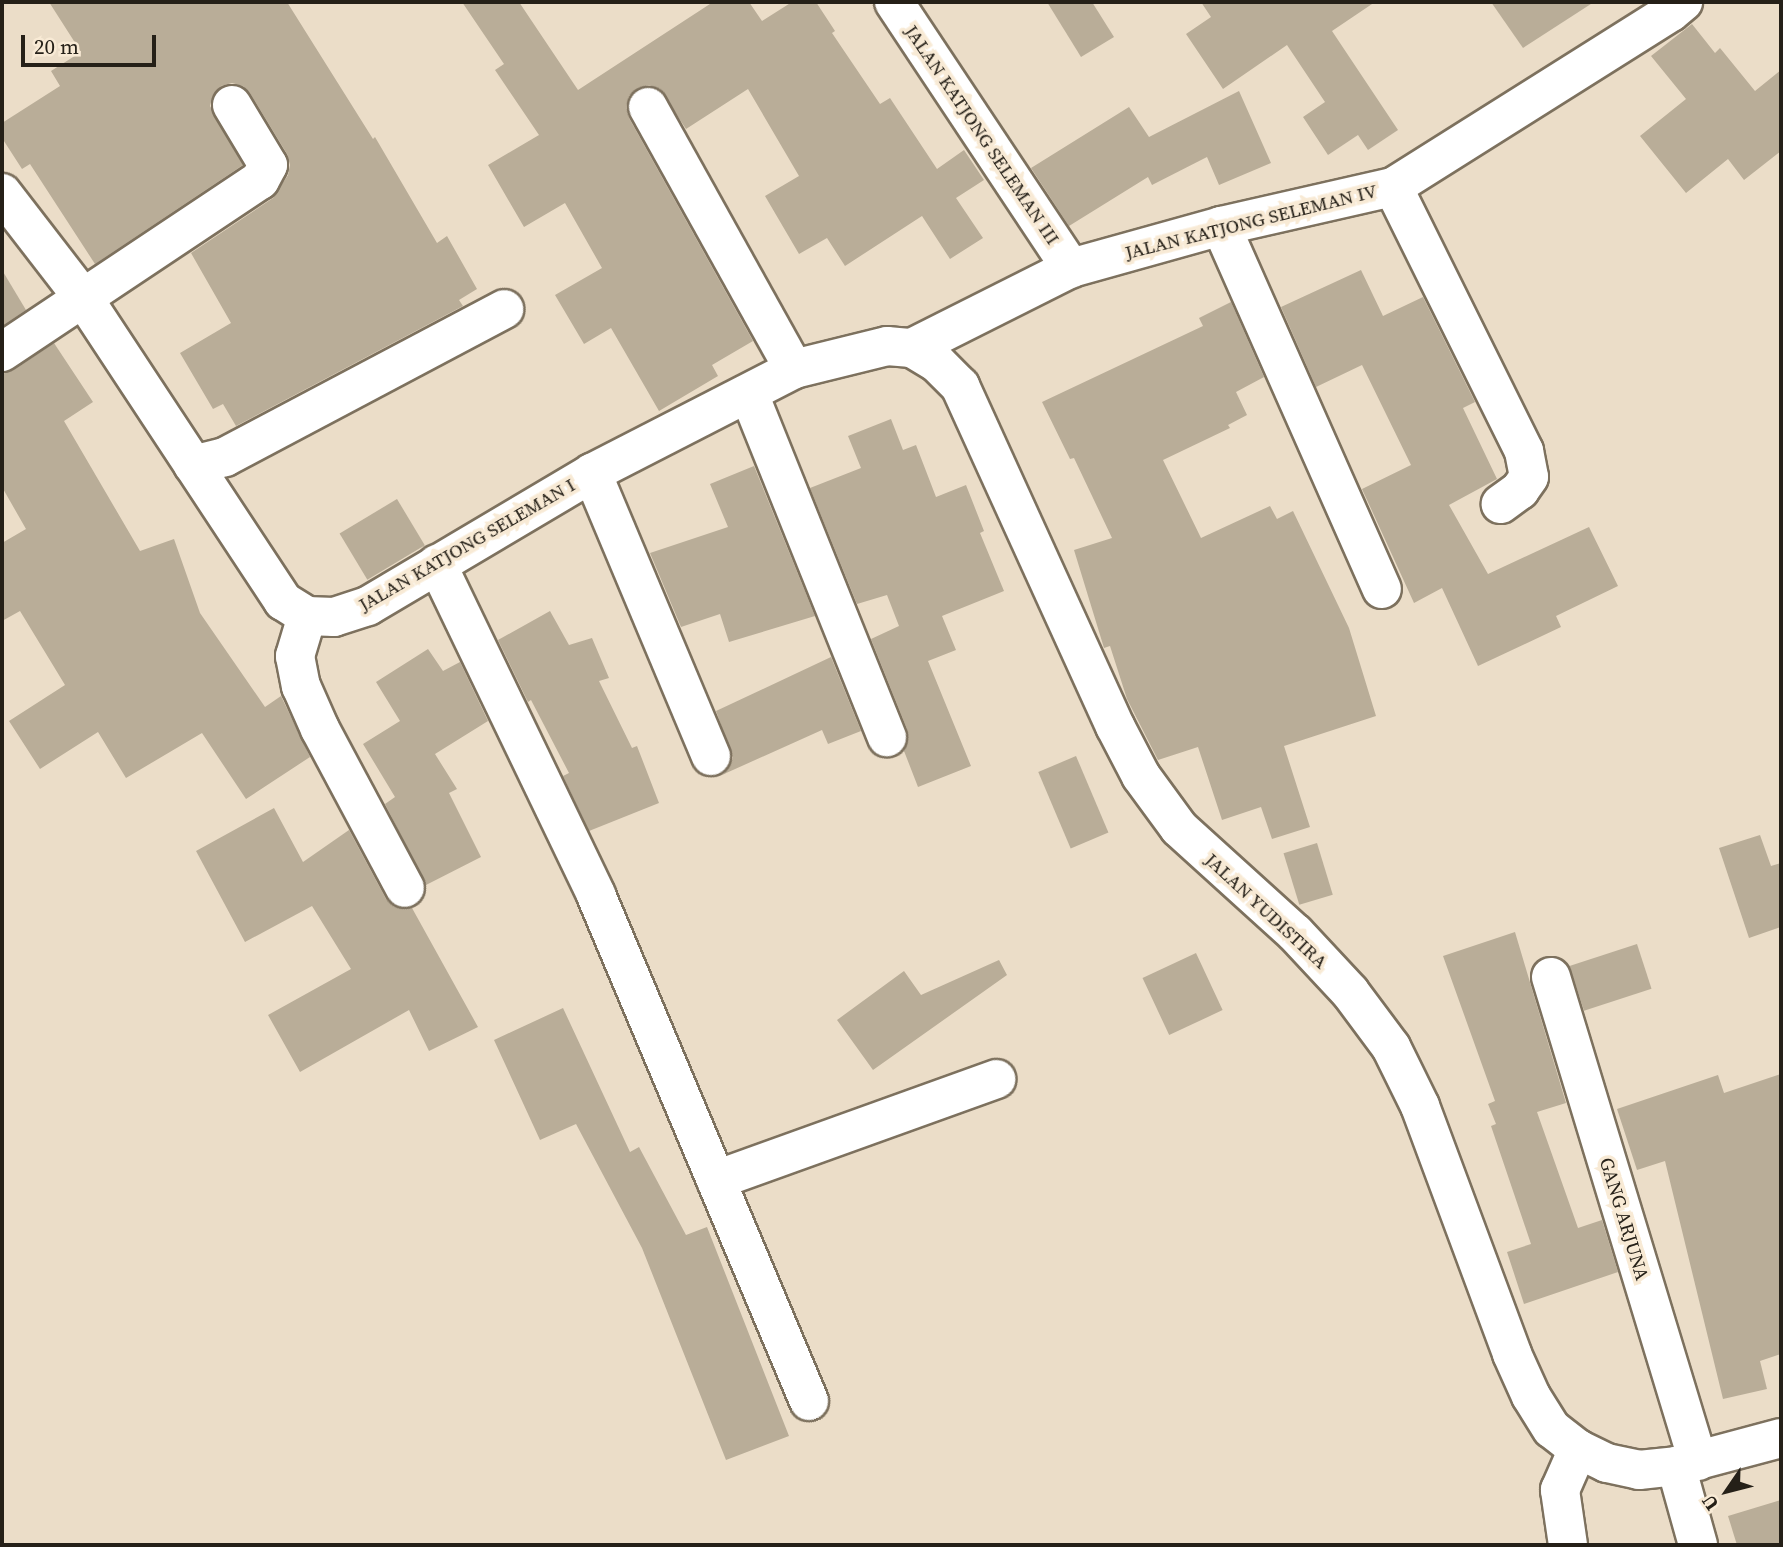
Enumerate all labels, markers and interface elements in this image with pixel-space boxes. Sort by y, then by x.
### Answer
scale bar [24,21,159,65]
street label: JALAN KATJONG SELEMAN III [900,21,1064,249]
text: 20 m [34,32,79,61]
street label: JALAN KATJONG SELEMAN IV [1123,180,1379,264]
street label: JALAN KATJONG SELEMAN I [355,474,579,616]
street label: JALAN YUDISTIRA [1200,848,1332,974]
street label: GANG ARJUNA [1594,1155,1654,1283]
north arrow [1692,1456,1762,1526]
text: U [1695,1490,1724,1516]

